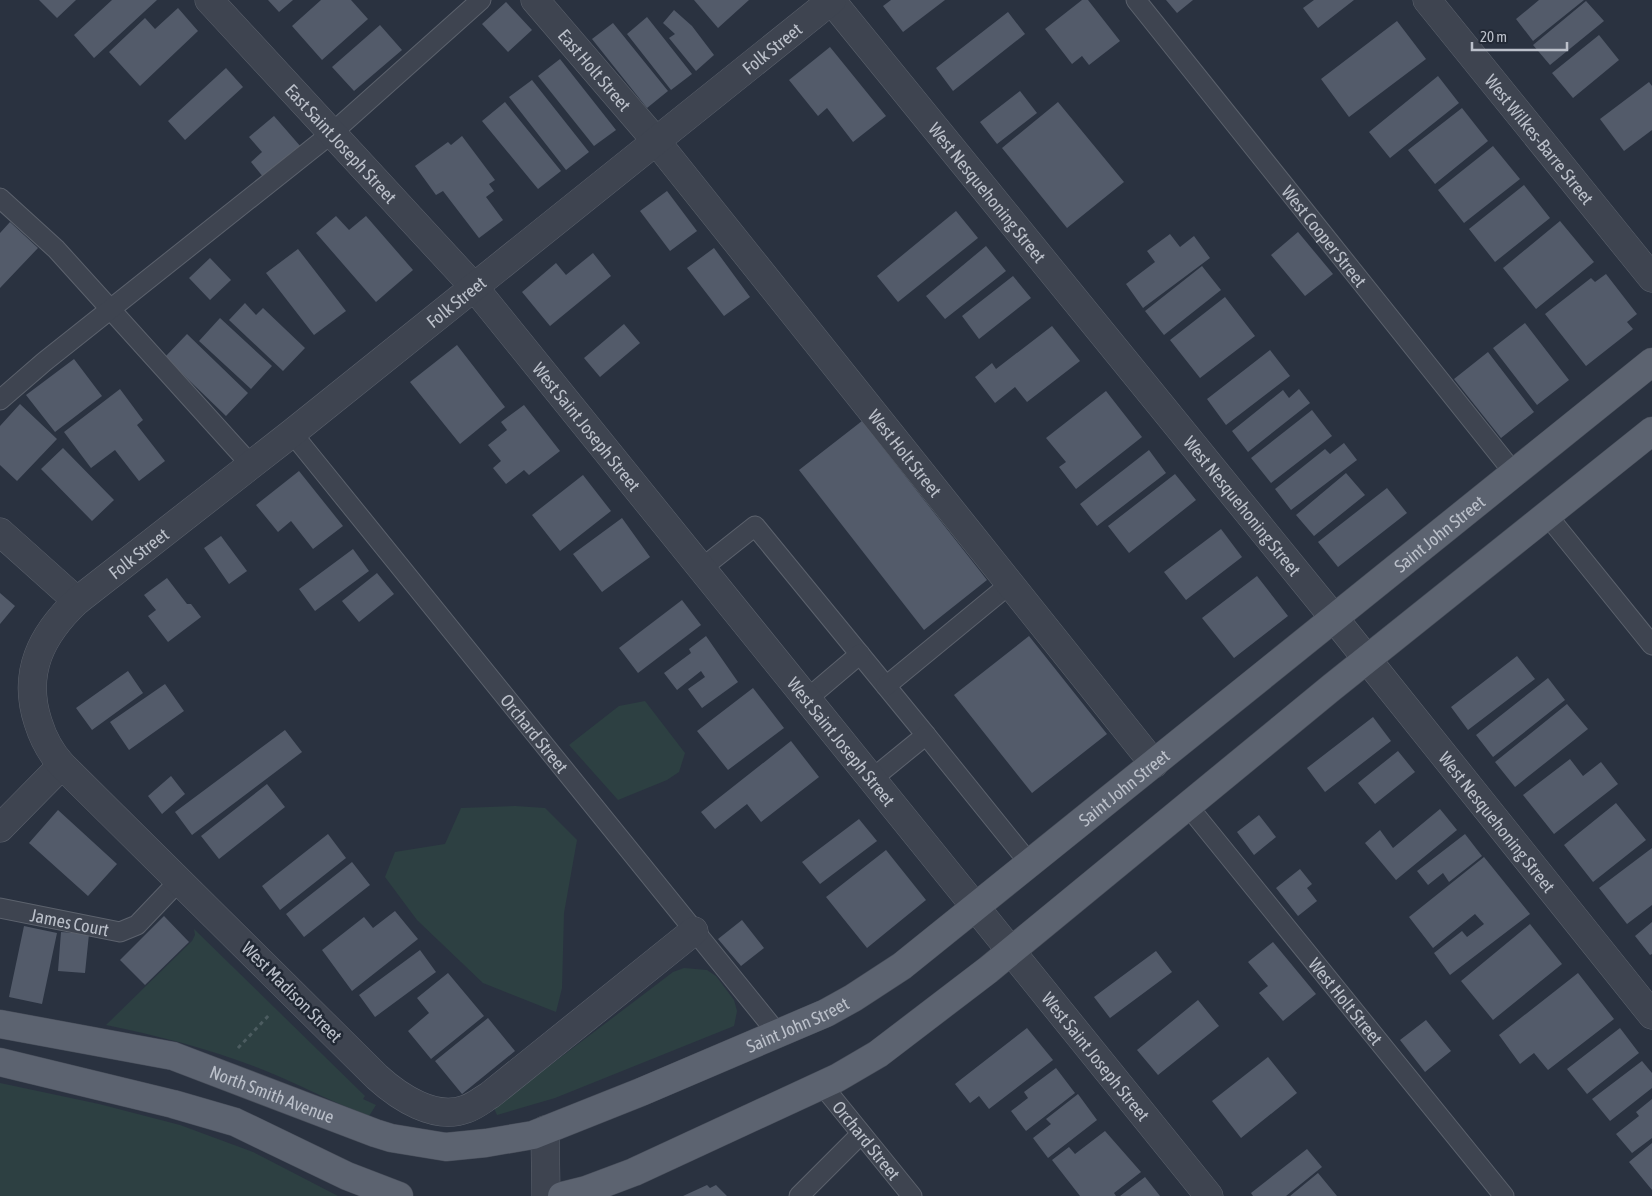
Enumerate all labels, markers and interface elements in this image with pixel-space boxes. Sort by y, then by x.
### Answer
street label: Folk Street [738,18,806,78]
scale bar [1472,20,1567,52]
street label: East Holt Street [554,25,636,115]
text: 20 m [1480,28,1507,45]
street label: West Wilkes-Barre Street [1481,70,1598,208]
street label: East Saint Joseph Street [281,79,401,207]
street label: West Nesquehoning Street [925,118,1051,266]
street label: West Cooper Street [1278,181,1371,291]
street label: Folk Street [422,271,490,332]
street label: West Saint Joseph Street [529,358,645,495]
street label: West Holt Street [864,405,946,501]
street label: West Nesquehoning Street [1180,432,1306,580]
street label: Saint John Street [1390,491,1489,576]
street label: Folk Street [104,523,172,583]
street label: West Saint Joseph Street [783,673,900,810]
street label: Orchard Street [497,689,573,777]
street label: Saint John Street [1074,745,1173,830]
street label: West Nesquehoning Street [1435,747,1560,896]
street label: James Court [28,904,111,940]
street label: West Madison Street [237,937,347,1047]
street label: West Holt Street [1305,953,1387,1049]
street label: West Saint Joseph Street [1038,988,1154,1125]
street label: Saint John Street [743,992,852,1056]
street label: North Smith Avenue [207,1061,337,1127]
street label: Orchard Street [828,1096,905,1184]

